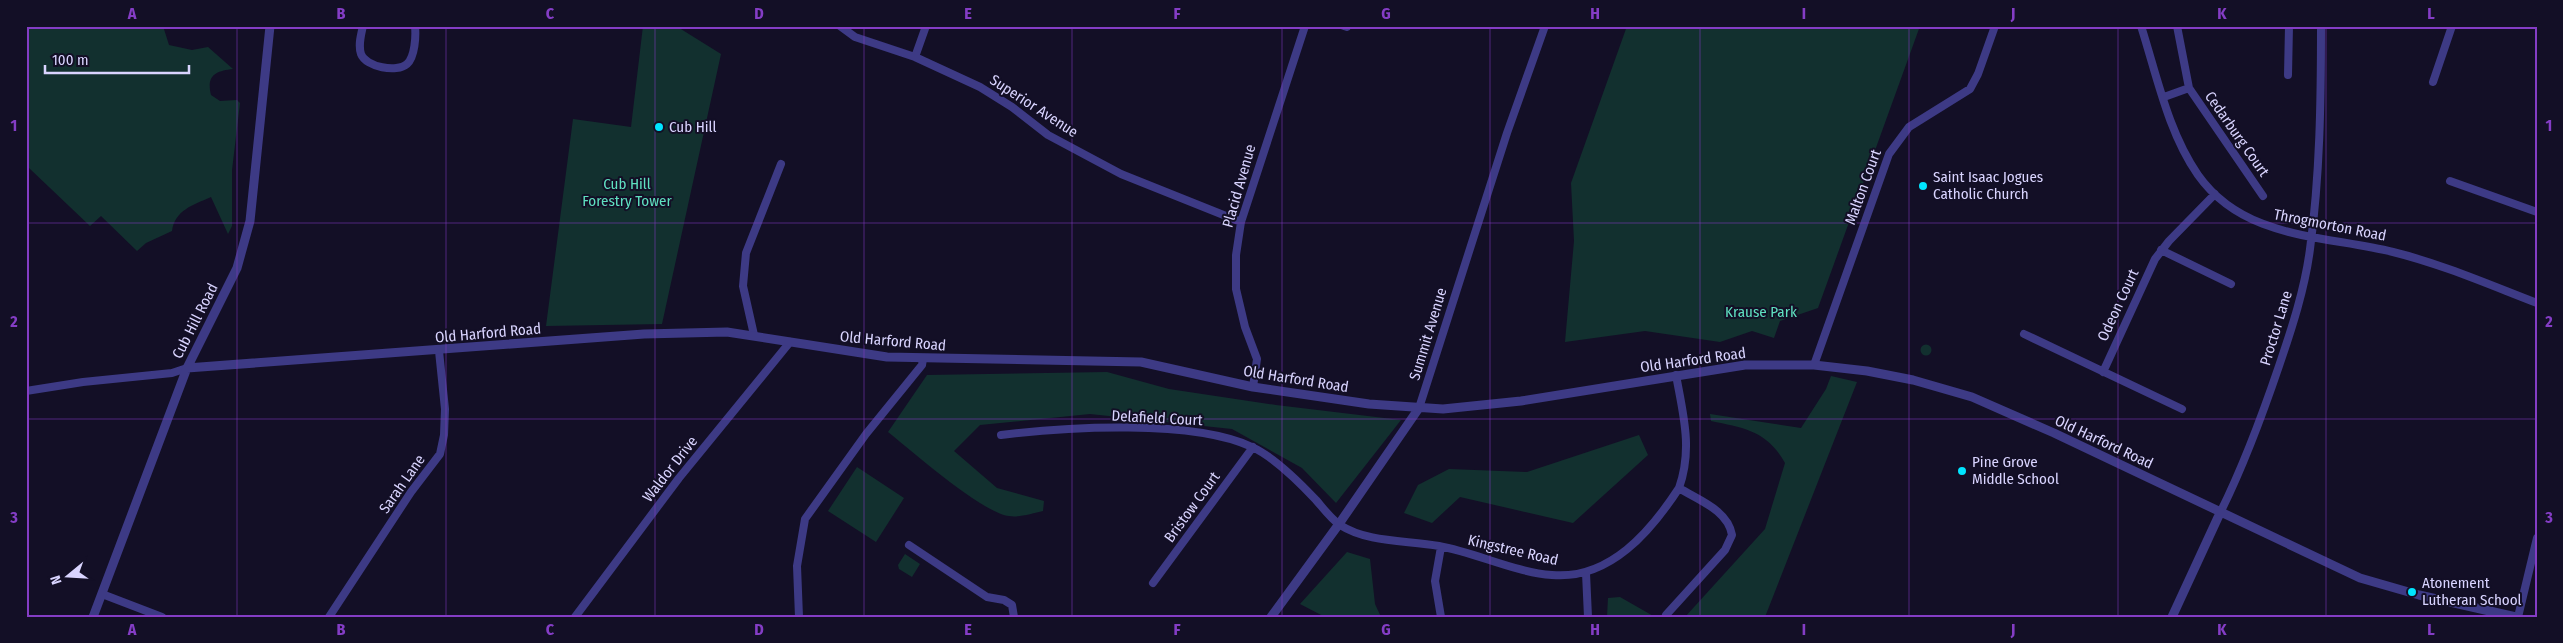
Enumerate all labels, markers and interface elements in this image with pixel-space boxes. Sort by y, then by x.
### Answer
text: A [127,4,137,23]
text: B [337,4,346,23]
text: C [546,4,555,23]
text: D [754,4,764,23]
text: E [964,4,972,23]
text: F [1173,4,1181,23]
text: G [1381,4,1391,23]
text: H [1590,4,1600,23]
text: I [1802,4,1806,23]
text: J [2010,4,2015,23]
text: K [2217,4,2227,23]
text: L [2427,4,2435,23]
scale bar [45,42,189,74]
text: 100 m [52,51,89,69]
street label: Superior Avenue [987,71,1081,141]
street label: Cedarburg Court [2201,88,2273,180]
text: 1 [11,116,17,135]
text: 1 [2546,116,2552,135]
place label: Cub Hill [669,118,717,136]
marker: Cub Hill [653,121,665,133]
street label: Placid Avenue [1219,142,1259,230]
street label: Malton Court [1841,147,1885,227]
place label: Saint Isaac Jogues Catholic Church [1933,168,2043,203]
park label: Cub Hill Forestry Tower [582,175,672,210]
marker: Saint Isaac Jogues Catholic Church [1917,180,1929,192]
street label: Throgmorton Road [2272,205,2388,245]
street label: Odeon Court [2093,266,2143,344]
street label: Cub Hill Road [168,280,222,362]
street label: Summit Avenue [1405,286,1451,382]
street label: Proctor Lane [2256,288,2296,368]
park label: Krause Park [1725,303,1797,321]
text: 2 [9,312,18,331]
text: 2 [2544,312,2553,331]
street label: Old Harford Road [434,319,542,347]
street label: Old Harford Road [839,327,947,355]
street label: Old Harford Road [1639,344,1747,376]
street label: Old Harford Road [1242,362,1350,396]
street label: Delafield Court [1111,407,1203,429]
street label: Old Harford Road [2052,411,2156,473]
street label: Waldor Drive [639,433,701,505]
street label: Sarah Lane [375,451,429,517]
place label: Pine Grove Middle School [1972,453,2059,488]
marker: Pine Grove Middle School [1956,465,1968,477]
street label: Bristow Court [1160,468,1224,546]
text: 3 [9,508,18,527]
text: 3 [2544,508,2553,527]
street label: Kingstree Road [1466,531,1560,569]
north arrow [42,550,92,600]
text: N [47,573,65,586]
place label: Atonement Lutheran School [2422,574,2522,609]
marker: Atonement Lutheran School [2406,586,2418,598]
text: A [127,620,137,639]
text: B [337,620,346,639]
text: C [546,620,555,639]
text: D [754,620,764,639]
text: E [964,620,972,639]
text: F [1173,620,1181,639]
text: G [1381,620,1391,639]
text: H [1590,620,1600,639]
text: I [1802,620,1806,639]
text: J [2010,620,2015,639]
text: K [2217,620,2227,639]
text: L [2427,620,2435,639]

